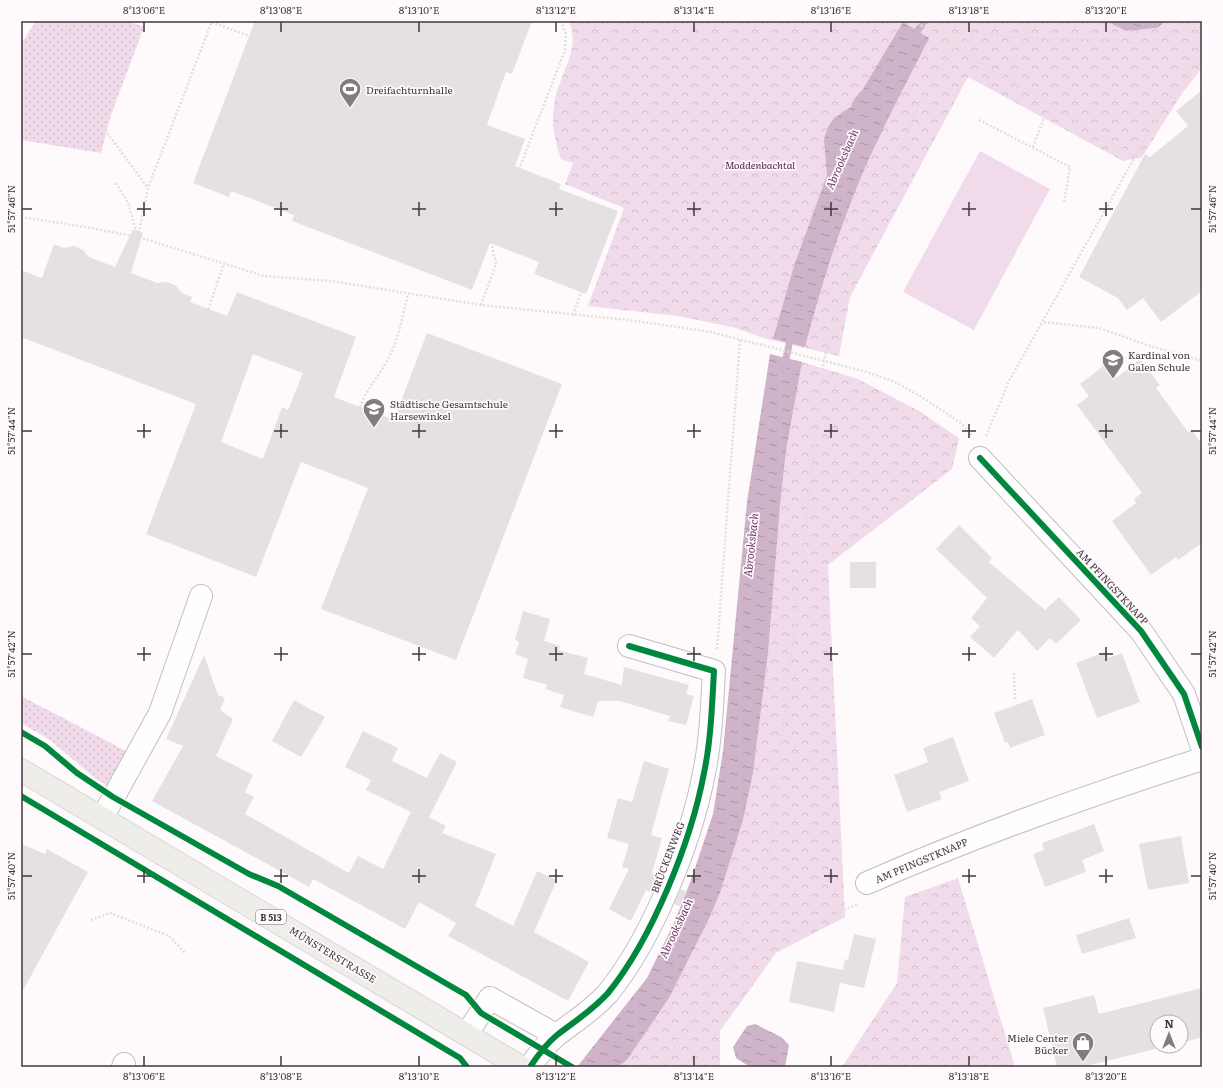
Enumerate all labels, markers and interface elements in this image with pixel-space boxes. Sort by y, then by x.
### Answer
text: 8°13'06"E [123,2,165,17]
text: 8°13'08"E [260,2,302,17]
text: 8°13'10"E [399,2,439,17]
text: 8°13'12"E [536,2,576,17]
text: 8°13'14"E [674,2,714,17]
text: 8°13'16"E [811,2,851,17]
text: 8°13'18"E [949,2,989,17]
text: 8°13'20"E [1085,2,1127,17]
sports icon: Dreifachturnhalle [337,76,363,109]
place label: Dreifachturnhalle [366,82,453,97]
water label: Abrooksbach [821,126,862,192]
park label: Moddenbachtal [725,157,795,172]
text: 51°57'46"N [3,185,18,233]
text: 51°57'46"N [1204,185,1219,233]
school or university icon: Kardinal von Galen Schule [1100,347,1126,380]
place label: Kardinal von Galen Schule [1128,347,1191,374]
school or university icon: Städtische Gesamtschule Harsewinkel [361,396,387,429]
place label: Städtische Gesamtschule Harsewinkel [390,396,508,423]
text: 51°57'44"N [3,407,18,455]
text: 51°57'44"N [1204,407,1219,455]
water label: Abrooksbach [739,512,761,578]
street label: AM PFINGSTKNAPP [1074,545,1152,627]
text: 51°57'42"N [3,630,18,678]
text: 51°57'42"N [1204,630,1219,678]
street label: BRÜCKENWEG [646,819,688,895]
street label: AM PFINGSTKNAPP [872,834,970,886]
text: 51°57'40"N [3,852,18,900]
text: 51°57'40"N [1204,852,1219,900]
water label: Abrooksbach [654,895,696,961]
road number: B 513 [256,910,286,924]
street label: MÜNSTERSTRASSE [287,922,379,986]
north arrow [1149,1014,1189,1054]
text: N [1164,1015,1174,1031]
place label: Miele Center Bücker [1007,1030,1068,1057]
shop icon: Miele Center Bücker [1070,1030,1096,1063]
text: 8°13'06"E [123,1068,165,1083]
text: 8°13'08"E [260,1068,302,1083]
text: 8°13'10"E [399,1068,439,1083]
text: 8°13'12"E [536,1068,576,1083]
text: 8°13'14"E [674,1068,714,1083]
text: 8°13'16"E [811,1068,851,1083]
text: 8°13'18"E [949,1068,989,1083]
text: 8°13'20"E [1085,1068,1127,1083]

